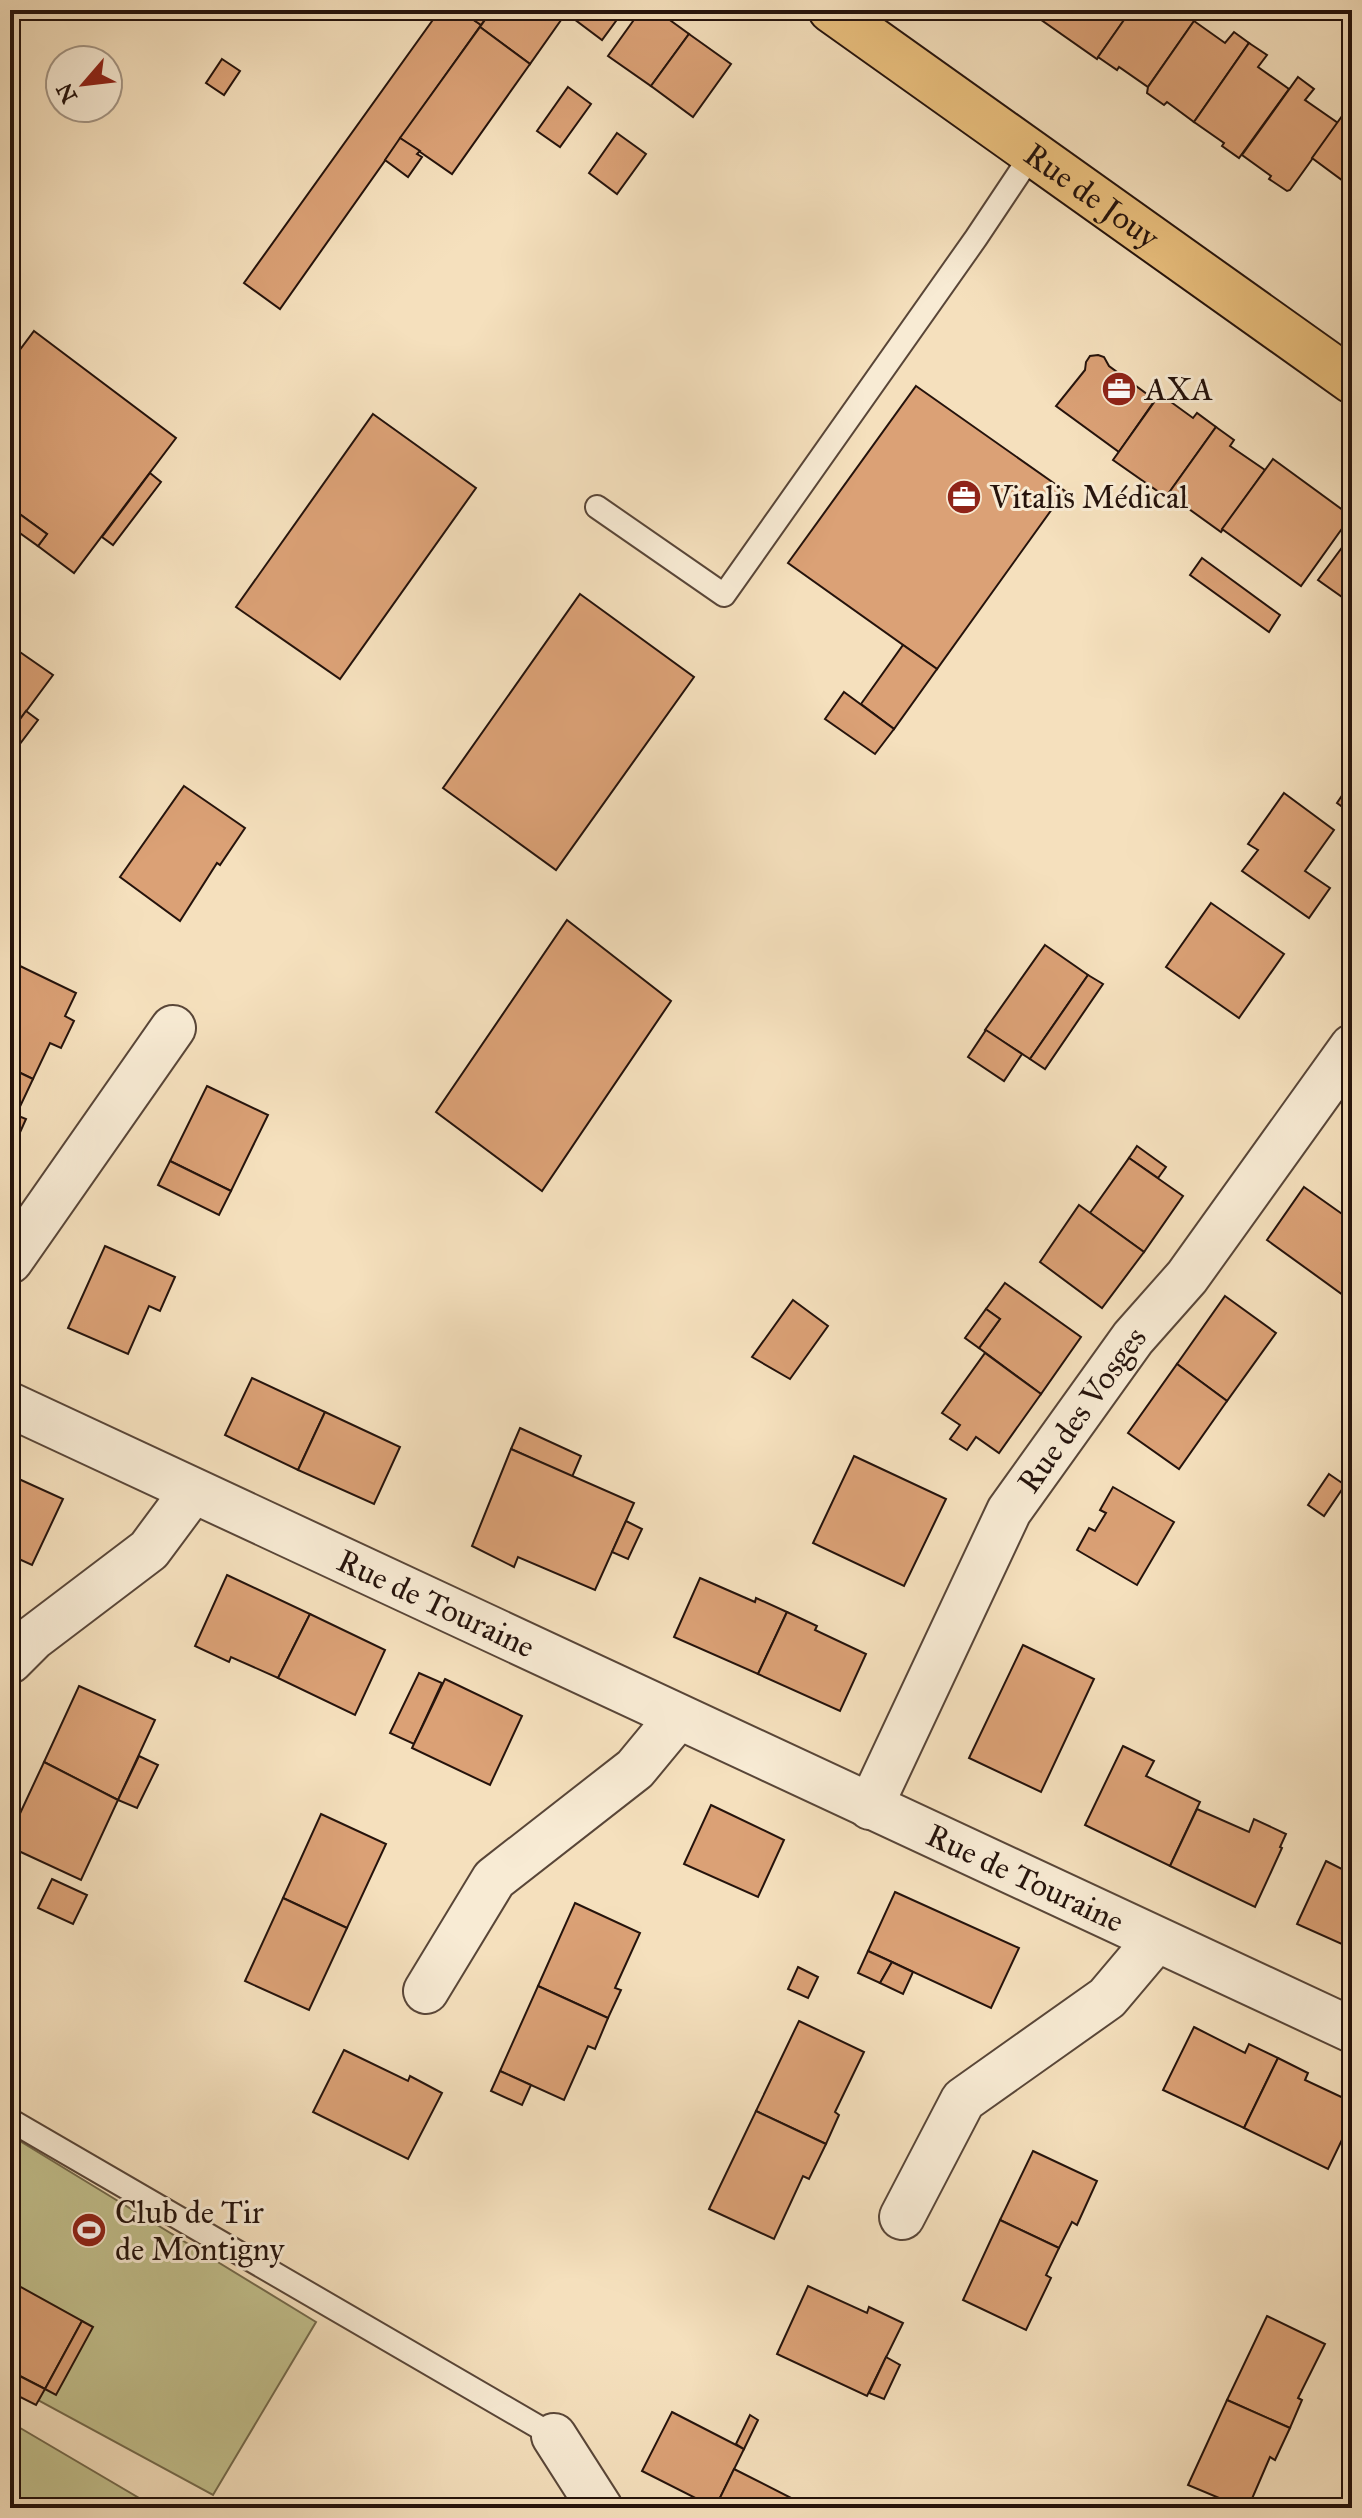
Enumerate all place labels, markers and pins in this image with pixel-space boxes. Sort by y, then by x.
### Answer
office icon: AXA [1100,370,1138,408]
place label: AXA [1143,370,1213,409]
office icon: Vitalis Médical [945,478,983,516]
place label: Vitalis Médical [989,478,1188,517]
place label: Club de Tir de Montigny [115,2193,285,2269]
sports icon: Club de Tir de Montigny [70,2211,108,2249]

